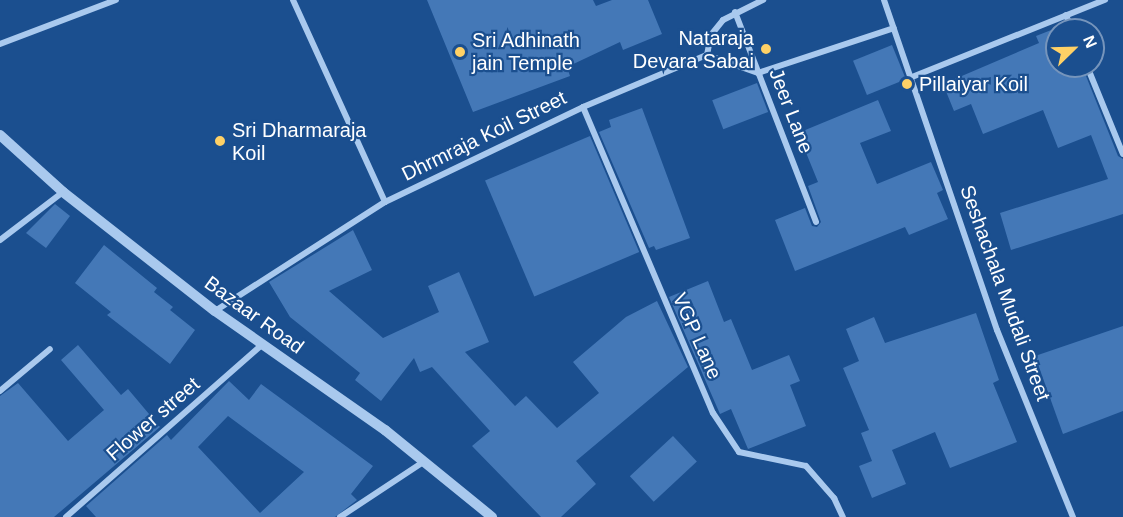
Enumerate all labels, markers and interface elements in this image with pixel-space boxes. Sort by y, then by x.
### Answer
north arrow [1045,18,1105,78]
place label: Nataraja Devara Sabai [633,26,754,73]
place label: Sri Adhinath jain Temple [472,28,581,75]
text: N [1080,33,1100,50]
marker: Nataraja Devara Sabai [759,42,773,56]
marker: Sri Adhinath jain Temple [453,45,467,59]
street label: Jeer Lane [764,65,818,157]
place label: Pillaiyar Koil [919,72,1028,96]
marker: Pillaiyar Koil [900,77,914,91]
street label: Dhrmraja Koil Street [398,86,570,186]
place label: Sri Dharmaraja Koil [232,118,366,165]
marker: Sri Dharmaraja Koil [213,134,227,148]
street label: Seshachala Mudali Street [955,182,1055,404]
street label: Bazaar Road [200,271,308,359]
street label: VGP Lane [667,289,727,383]
street label: Flower street [102,372,204,466]

